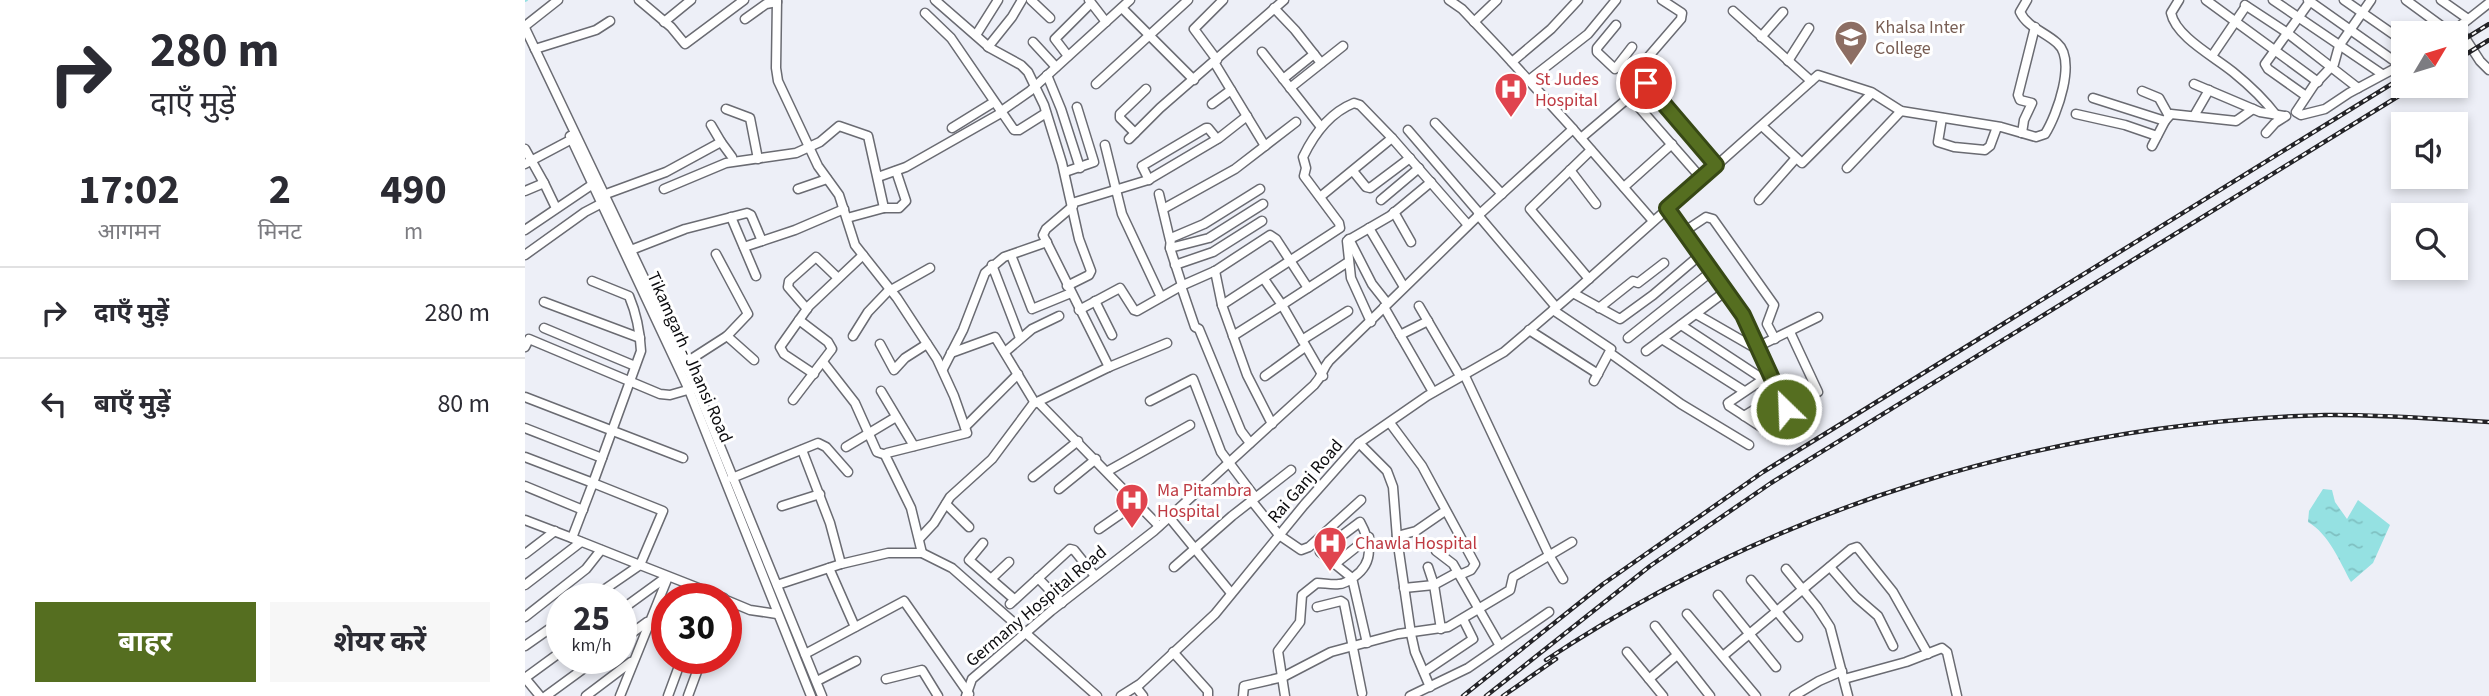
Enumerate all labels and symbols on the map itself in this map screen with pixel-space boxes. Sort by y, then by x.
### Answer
place label: Khalsa Inter College [1875,15,1965,61]
school or university icon: Khalsa Inter College [1832,18,1870,67]
north arrow [2391,21,2467,98]
pin [1616,53,1676,113]
place label: St Judes Hospital [1535,67,1599,113]
hospital icon: St Judes Hospital [1492,70,1530,119]
street label: Tikamgarh - Jhansi Road [640,268,739,447]
position arrow [1749,372,1823,446]
street label: Rai Ganj Road [1262,434,1349,529]
place label: Ma Pitambra Hospital [1157,478,1252,524]
hospital icon: Ma Pitambra Hospital [1113,481,1151,530]
hospital icon: Chawla Hospital [1311,524,1349,573]
place label: Chawla Hospital [1355,531,1477,556]
street label: Germany Hospital Road [960,540,1112,673]
speed limit sign: 30 [651,583,742,674]

